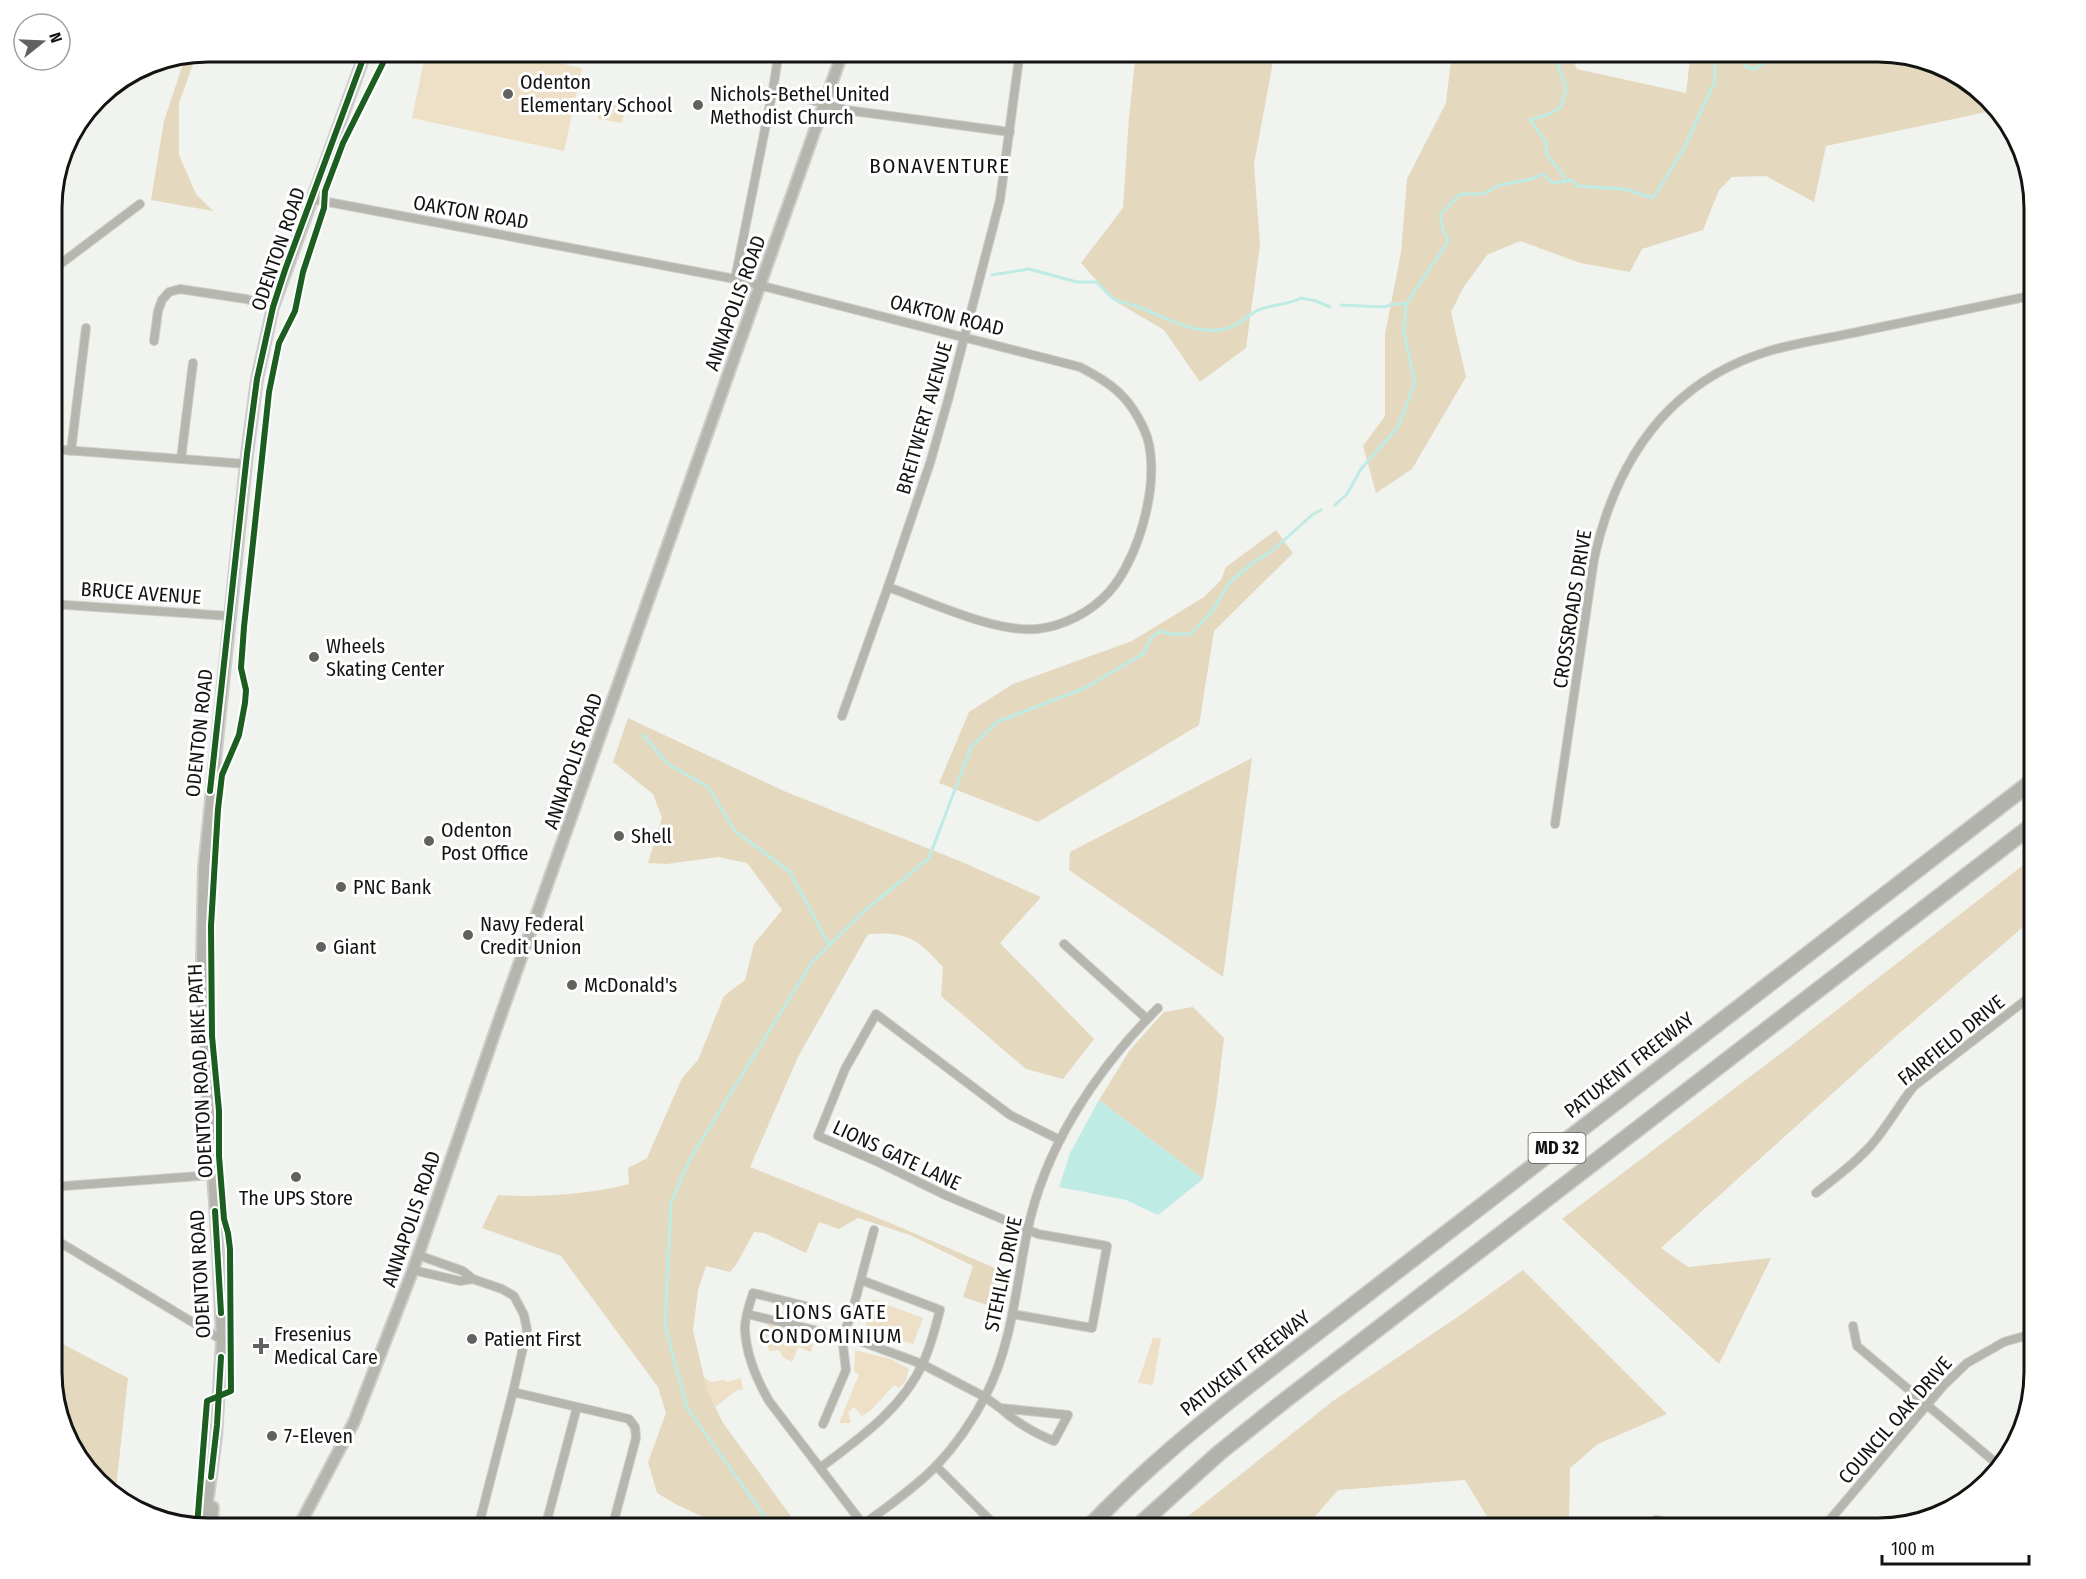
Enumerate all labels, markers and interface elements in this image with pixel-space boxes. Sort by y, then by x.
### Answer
north arrow [12,12,72,72]
text: N [45,30,66,45]
place label: Odenton Elementary School [520,70,672,117]
place label: Nichols-Bethel United Methodist Church [710,82,890,129]
marker: Odenton Elementary School [501,87,515,101]
marker: Nichols-Bethel United Methodist Church [691,98,705,112]
district label: BONAVENTURE [869,153,1011,179]
street label: ODENTON ROAD [246,184,310,314]
street label: OAKTON ROAD [411,190,531,234]
street label: ANNAPOLIS ROAD [699,232,771,374]
street label: OAKTON ROAD [888,289,1006,341]
street label: BREITWERT AVENUE [891,339,957,497]
street label: CROSSROADS DRIVE [1548,528,1596,690]
street label: BRUCE AVENUE [80,577,202,609]
place label: Wheels Skating Center [326,634,444,681]
marker: Wheels Skating Center [307,650,321,664]
street label: ODENTON ROAD [180,668,218,798]
street label: ANNAPOLIS ROAD [538,690,608,832]
place label: Odenton Post Office [441,818,528,865]
place label: Shell [631,824,672,848]
marker: Shell [612,829,626,843]
marker: Odenton Post Office [422,834,436,848]
place label: PNC Bank [353,875,432,899]
marker: PNC Bank [334,880,348,894]
place label: Navy Federal Credit Union [480,912,584,959]
marker: Navy Federal Credit Union [461,928,475,942]
place label: Giant [333,935,377,959]
marker: Giant [314,940,328,954]
street label: ODENTON ROAD BIKE PATH [182,963,218,1179]
place label: McDonald's [584,973,677,997]
marker: McDonald's [565,978,579,992]
street label: FAIRFIELD DRIVE [1893,990,2009,1090]
street label: PATUXENT FREEWAY [1559,1007,1699,1123]
street label: LIONS GATE LANE [829,1115,965,1195]
road number: MD 32 [1528,1133,1586,1163]
street label: ANNAPOLIS ROAD [376,1148,446,1290]
marker: The UPS Store [289,1170,303,1184]
place label: The UPS Store [239,1186,353,1210]
street label: ODENTON ROAD [185,1209,215,1339]
street label: STEHLIK DRIVE [979,1214,1027,1334]
district label: LIONS GATE CONDOMINIUM [759,1299,903,1349]
street label: PATUXENT FREEWAY [1175,1305,1315,1421]
place label: Fresenius Medical Care [274,1322,378,1369]
place label: Patient First [484,1327,582,1351]
marker: Patient First [465,1332,479,1346]
marker: Fresenius Medical Care [252,1337,270,1355]
street label: COUNCIL OAK DRIVE [1833,1351,1957,1489]
place label: 7-Eleven [284,1424,353,1448]
marker: 7-Eleven [265,1429,279,1443]
scale bar [1882,1528,2029,1566]
text: 100 m [1891,1538,1935,1560]

